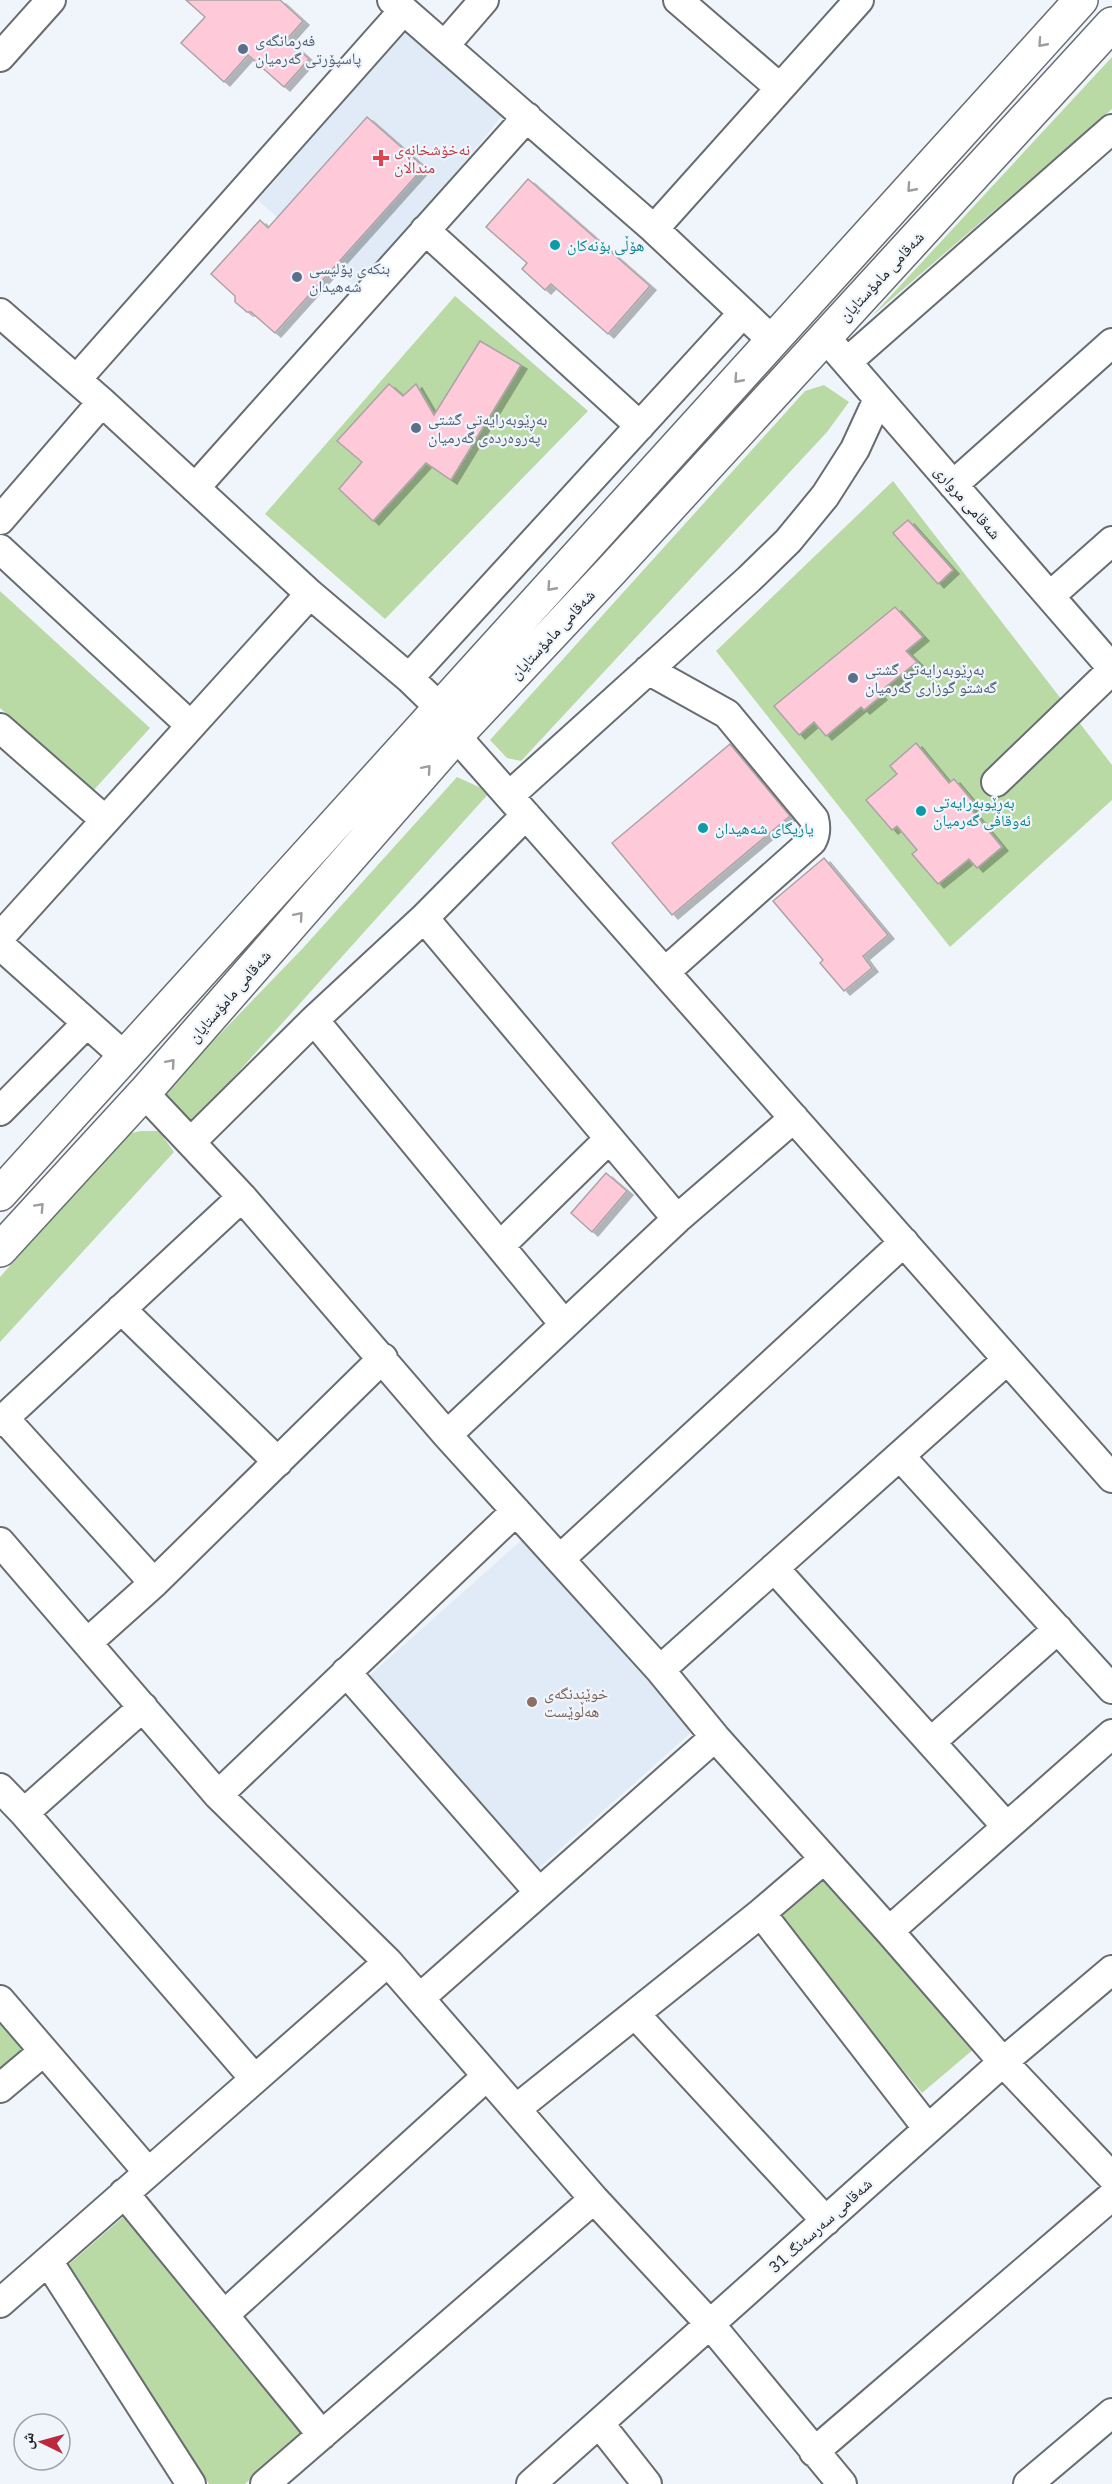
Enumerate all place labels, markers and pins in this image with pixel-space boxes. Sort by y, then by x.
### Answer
place label: فەرمانگەی پاسپۆرتی گەرمیان [255,30,362,69]
marker: فەرمانگەی پاسپۆرتی گەرمیان [236,42,250,56]
place label: نەخۆشخانەی منداڵان [394,139,470,178]
marker: نەخۆشخانەی منداڵان [372,149,390,167]
place label: هۆڵی بۆنەکان [567,235,644,256]
marker: هۆڵی بۆنەکان [548,238,562,252]
place label: بنکەی پۆلیسی شەهیدان [309,258,390,297]
marker: بنکەی پۆلیسی شەهیدان [290,270,304,284]
place label: بەڕێوبەرایەتی گشتی پەروەردەی گەرمیان [428,409,547,448]
marker: بەڕێوبەرایەتی گشتی پەروەردەی گەرمیان [409,421,423,435]
place label: بەڕێوبەرایەتی گشتی گەشتو گوزاری گەرمیان [865,659,997,698]
marker: بەڕێوبەرایەتی گشتی گەشتو گوزاری گەرمیان [846,671,860,685]
place label: بەڕێوبەرایەتی ئەوقافی گەرمیان [933,792,1031,831]
marker: بەڕێوبەرایەتی ئەوقافی گەرمیان [914,804,928,818]
place label: یاریگای شەهیدان [715,818,814,839]
marker: یاریگای شەهیدان [696,821,710,835]
place label: خوێندنگەی هەڵوێست [544,1683,608,1721]
marker: خوێندنگەی هەڵوێست [525,1695,539,1709]

